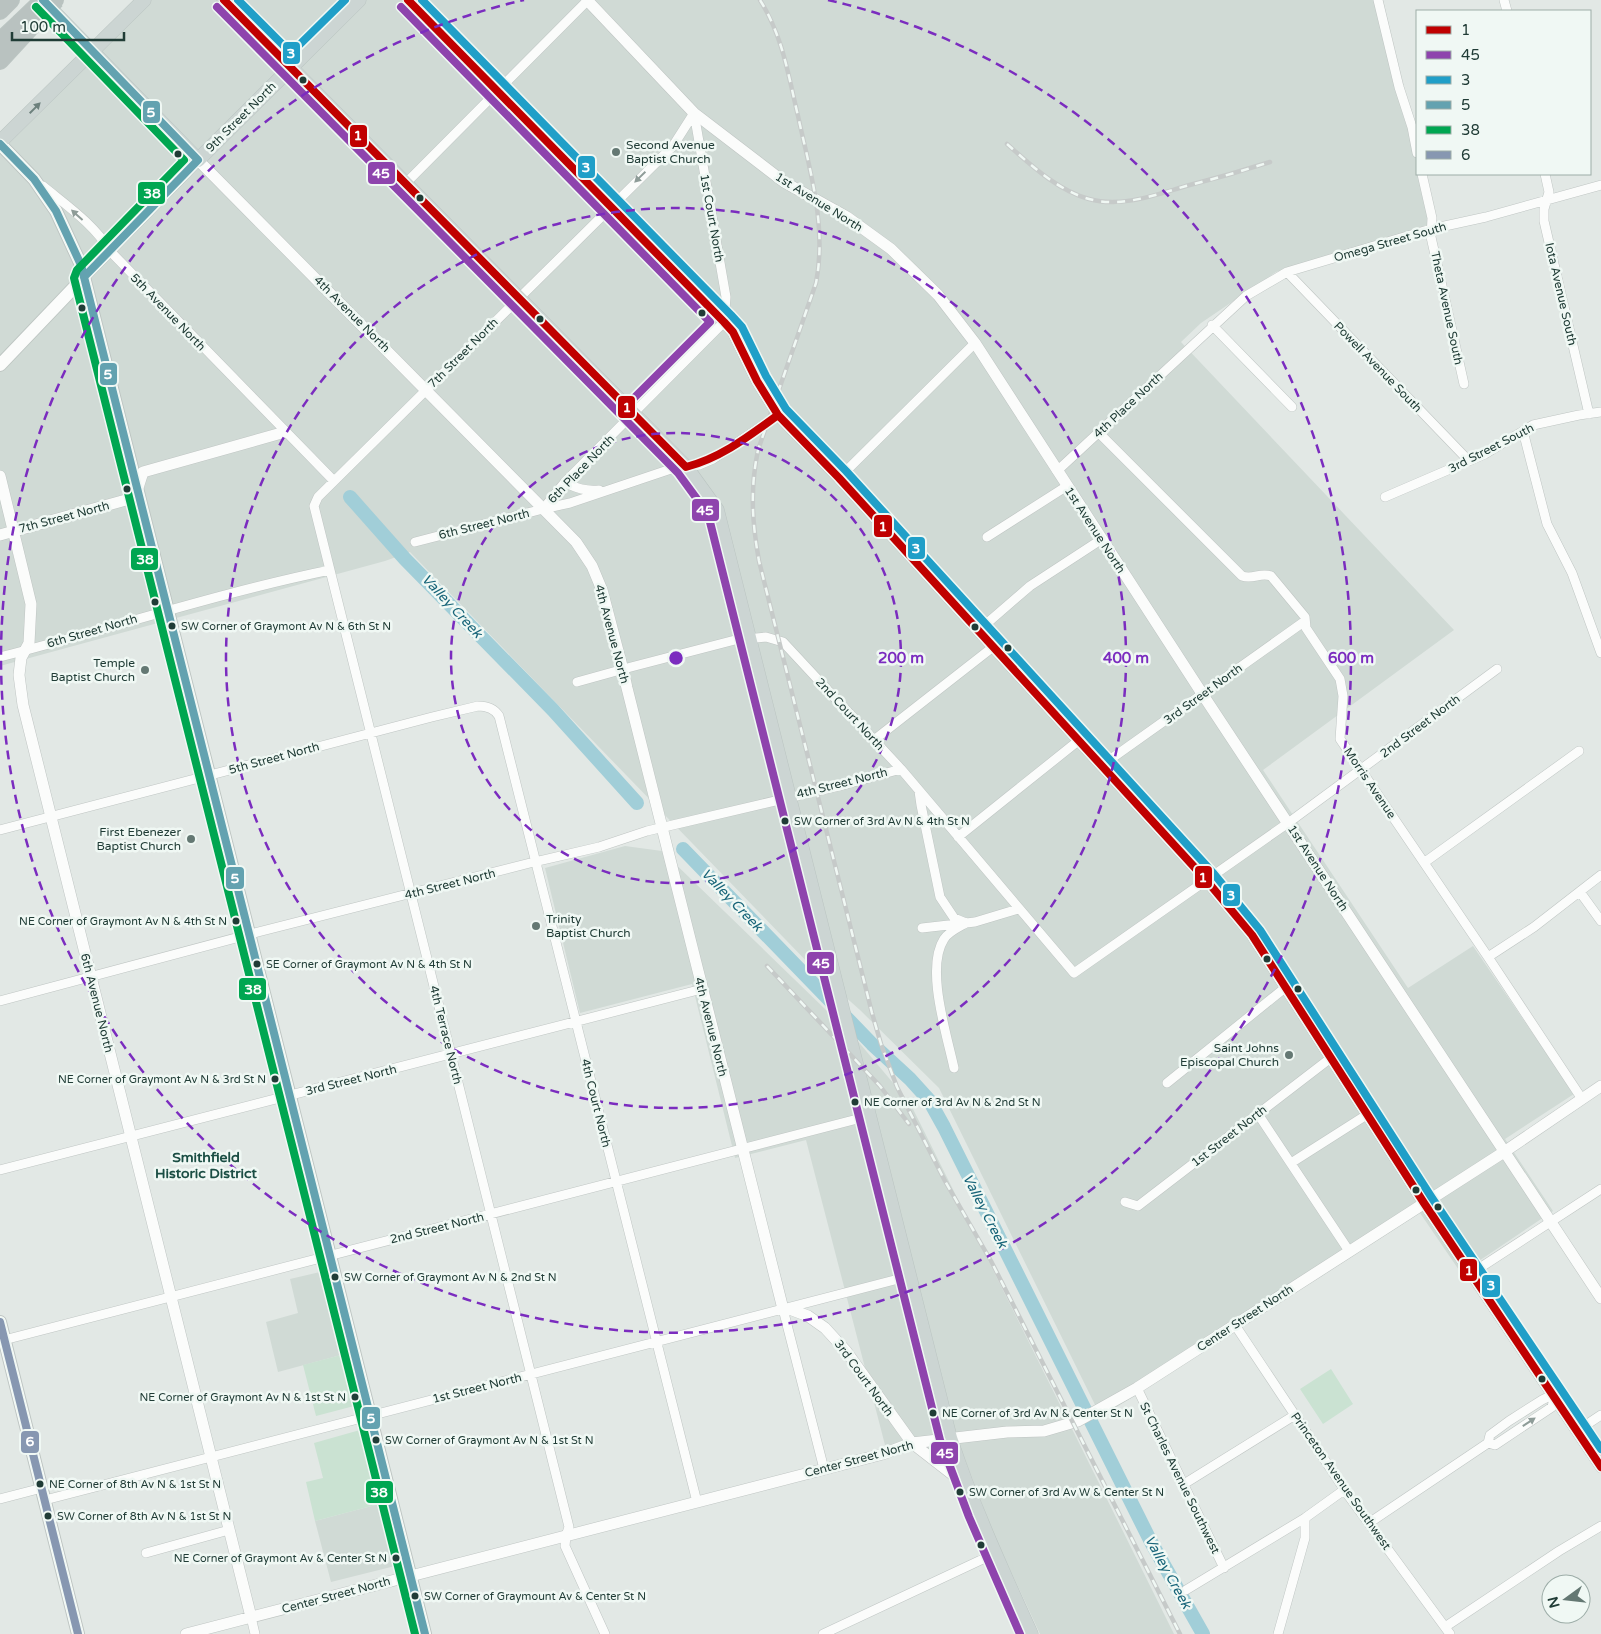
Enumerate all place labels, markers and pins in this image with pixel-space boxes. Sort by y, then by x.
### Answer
unlabelled marker [298,75,308,85]
place label: Second Avenue Baptist Church [626,138,715,166]
marker: Second Avenue Baptist Church [610,146,622,158]
unlabelled marker [173,149,183,159]
unlabelled marker [415,193,425,203]
unlabelled marker [77,303,87,313]
unlabelled marker [697,308,707,318]
unlabelled marker [535,314,545,324]
unlabelled marker [122,484,132,494]
unlabelled marker [150,597,160,607]
place label: SW Corner of Graymont Av N & 6th St N [181,620,391,633]
marker: SW Corner of Graymont Av N & 6th St N [167,621,177,631]
unlabelled marker [970,622,980,632]
unlabelled marker [1003,643,1013,653]
centre of rings [667,649,685,667]
place label: Temple Baptist Church [50,656,135,684]
marker: Temple Baptist Church [139,664,151,676]
place label: SW Corner of 3rd Av N & 4th St N [794,815,970,828]
marker: SW Corner of 3rd Av N & 4th St N [780,816,790,826]
place label: First Ebenezer Baptist Church [96,825,181,853]
marker: First Ebenezer Baptist Church [185,833,197,845]
place label: Trinity Baptist Church [546,912,631,940]
place label: NE Corner of Graymont Av N & 4th St N [19,915,227,928]
marker: NE Corner of Graymont Av N & 4th St N [231,916,241,926]
marker: Trinity Baptist Church [530,920,542,932]
unlabelled marker [1262,954,1272,964]
place label: SE Corner of Graymont Av N & 4th St N [266,958,472,971]
marker: SE Corner of Graymont Av N & 4th St N [252,959,262,969]
unlabelled marker [1293,984,1303,994]
place label: Saint Johns Episcopal Church [1180,1041,1279,1069]
marker: Saint Johns Episcopal Church [1283,1049,1295,1061]
place label: NE Corner of Graymont Av N & 3rd St N [58,1073,266,1086]
marker: NE Corner of Graymont Av N & 3rd St N [270,1074,280,1084]
place label: NE Corner of 3rd Av N & 2nd St N [864,1096,1040,1109]
marker: NE Corner of 3rd Av N & 2nd St N [850,1097,860,1107]
unlabelled marker [1411,1185,1421,1195]
unlabelled marker [1433,1202,1443,1212]
place label: SW Corner of Graymont Av N & 2nd St N [344,1271,557,1284]
marker: SW Corner of Graymont Av N & 2nd St N [330,1272,340,1282]
unlabelled marker [1537,1374,1547,1384]
place label: NE Corner of Graymont Av N & 1st St N [140,1391,346,1404]
marker: NE Corner of Graymont Av N & 1st St N [350,1392,360,1402]
place label: NE Corner of 3rd Av N & Center St N [942,1407,1133,1420]
marker: NE Corner of 3rd Av N & Center St N [928,1408,938,1418]
place label: SW Corner of Graymont Av N & 1st St N [385,1434,594,1447]
marker: SW Corner of Graymont Av N & 1st St N [371,1435,381,1445]
place label: NE Corner of 8th Av N & 1st St N [49,1478,221,1491]
marker: NE Corner of 8th Av N & 1st St N [35,1479,45,1489]
place label: SW Corner of 3rd Av W & Center St N [969,1486,1164,1499]
marker: SW Corner of 3rd Av W & Center St N [955,1487,965,1497]
place label: SW Corner of 8th Av N & 1st St N [57,1510,231,1523]
marker: SW Corner of 8th Av N & 1st St N [43,1511,53,1521]
unlabelled marker [976,1540,986,1550]
place label: NE Corner of Graymont Av & Center St N [174,1552,387,1565]
marker: NE Corner of Graymont Av & Center St N [391,1553,401,1563]
place label: SW Corner of Graymount Av & Center St N [424,1590,646,1603]
marker: SW Corner of Graymount Av & Center St N [410,1591,420,1601]

